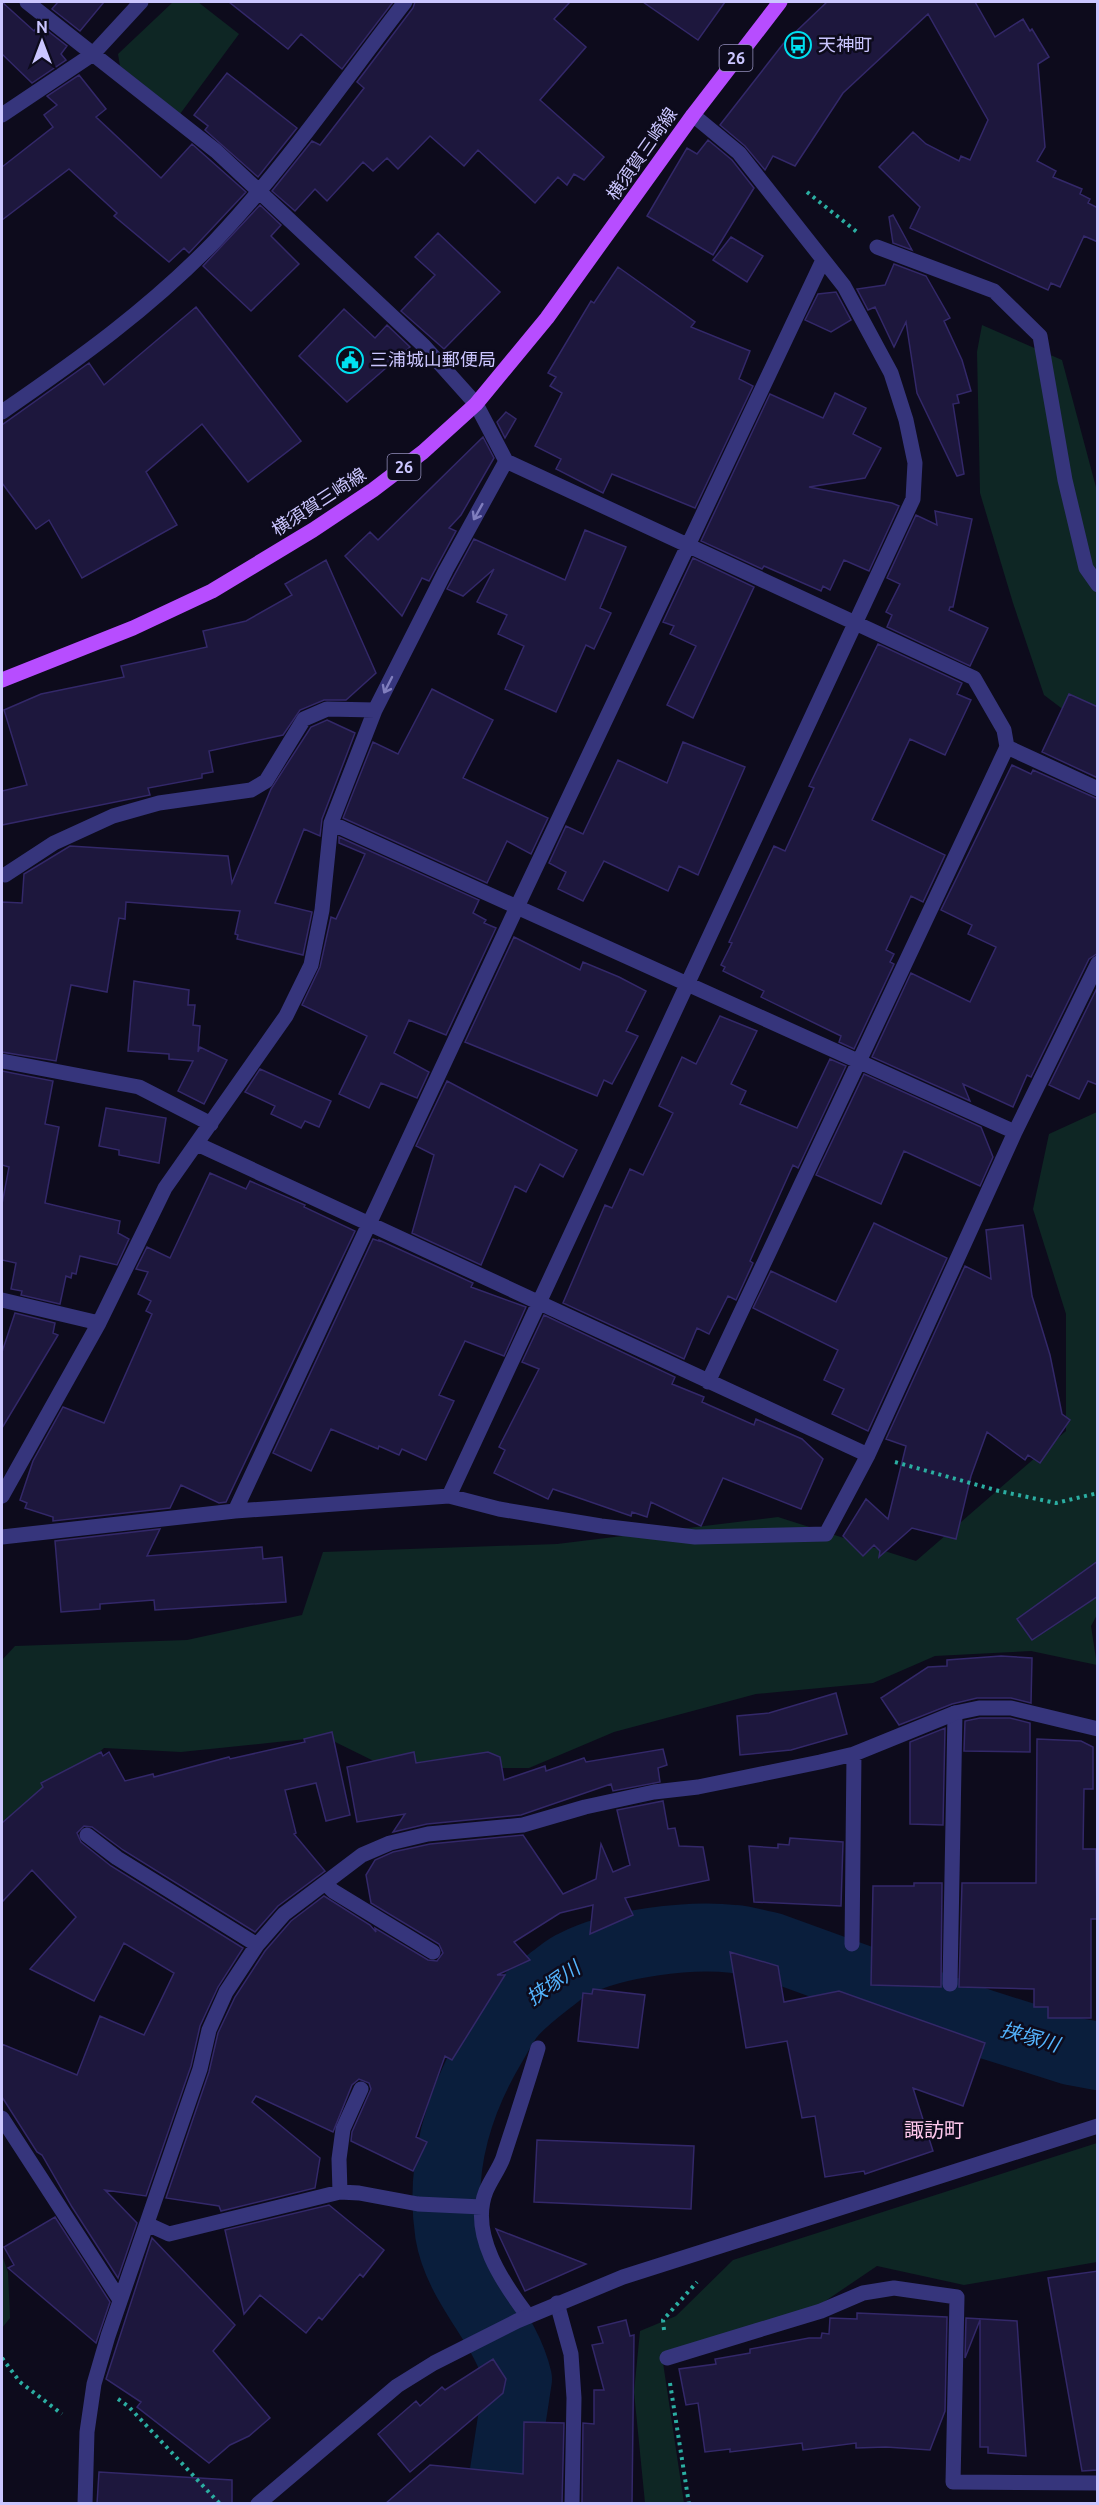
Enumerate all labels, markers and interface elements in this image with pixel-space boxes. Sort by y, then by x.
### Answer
north arrow [12,12,72,72]
text: N [36,18,48,36]
bus stop icon: 天神町 [783,30,813,60]
place label: 天神町 [818,34,872,54]
road number: 26 [720,45,752,71]
street label: 横須賀三崎線 [602,103,680,203]
public building icon: 三浦城山郵便局 [335,345,365,375]
place label: 三浦城山郵便局 [370,349,496,369]
road number: 26 [388,454,420,480]
street label: 横須賀三崎線 [268,463,369,539]
one-way arrow [472,503,484,520]
one-way arrow [381,675,393,693]
water label: 挟塚川 [522,1955,586,2009]
water label: 挟塚川 [998,2017,1064,2056]
district label: 諏訪町 [904,2118,964,2141]

